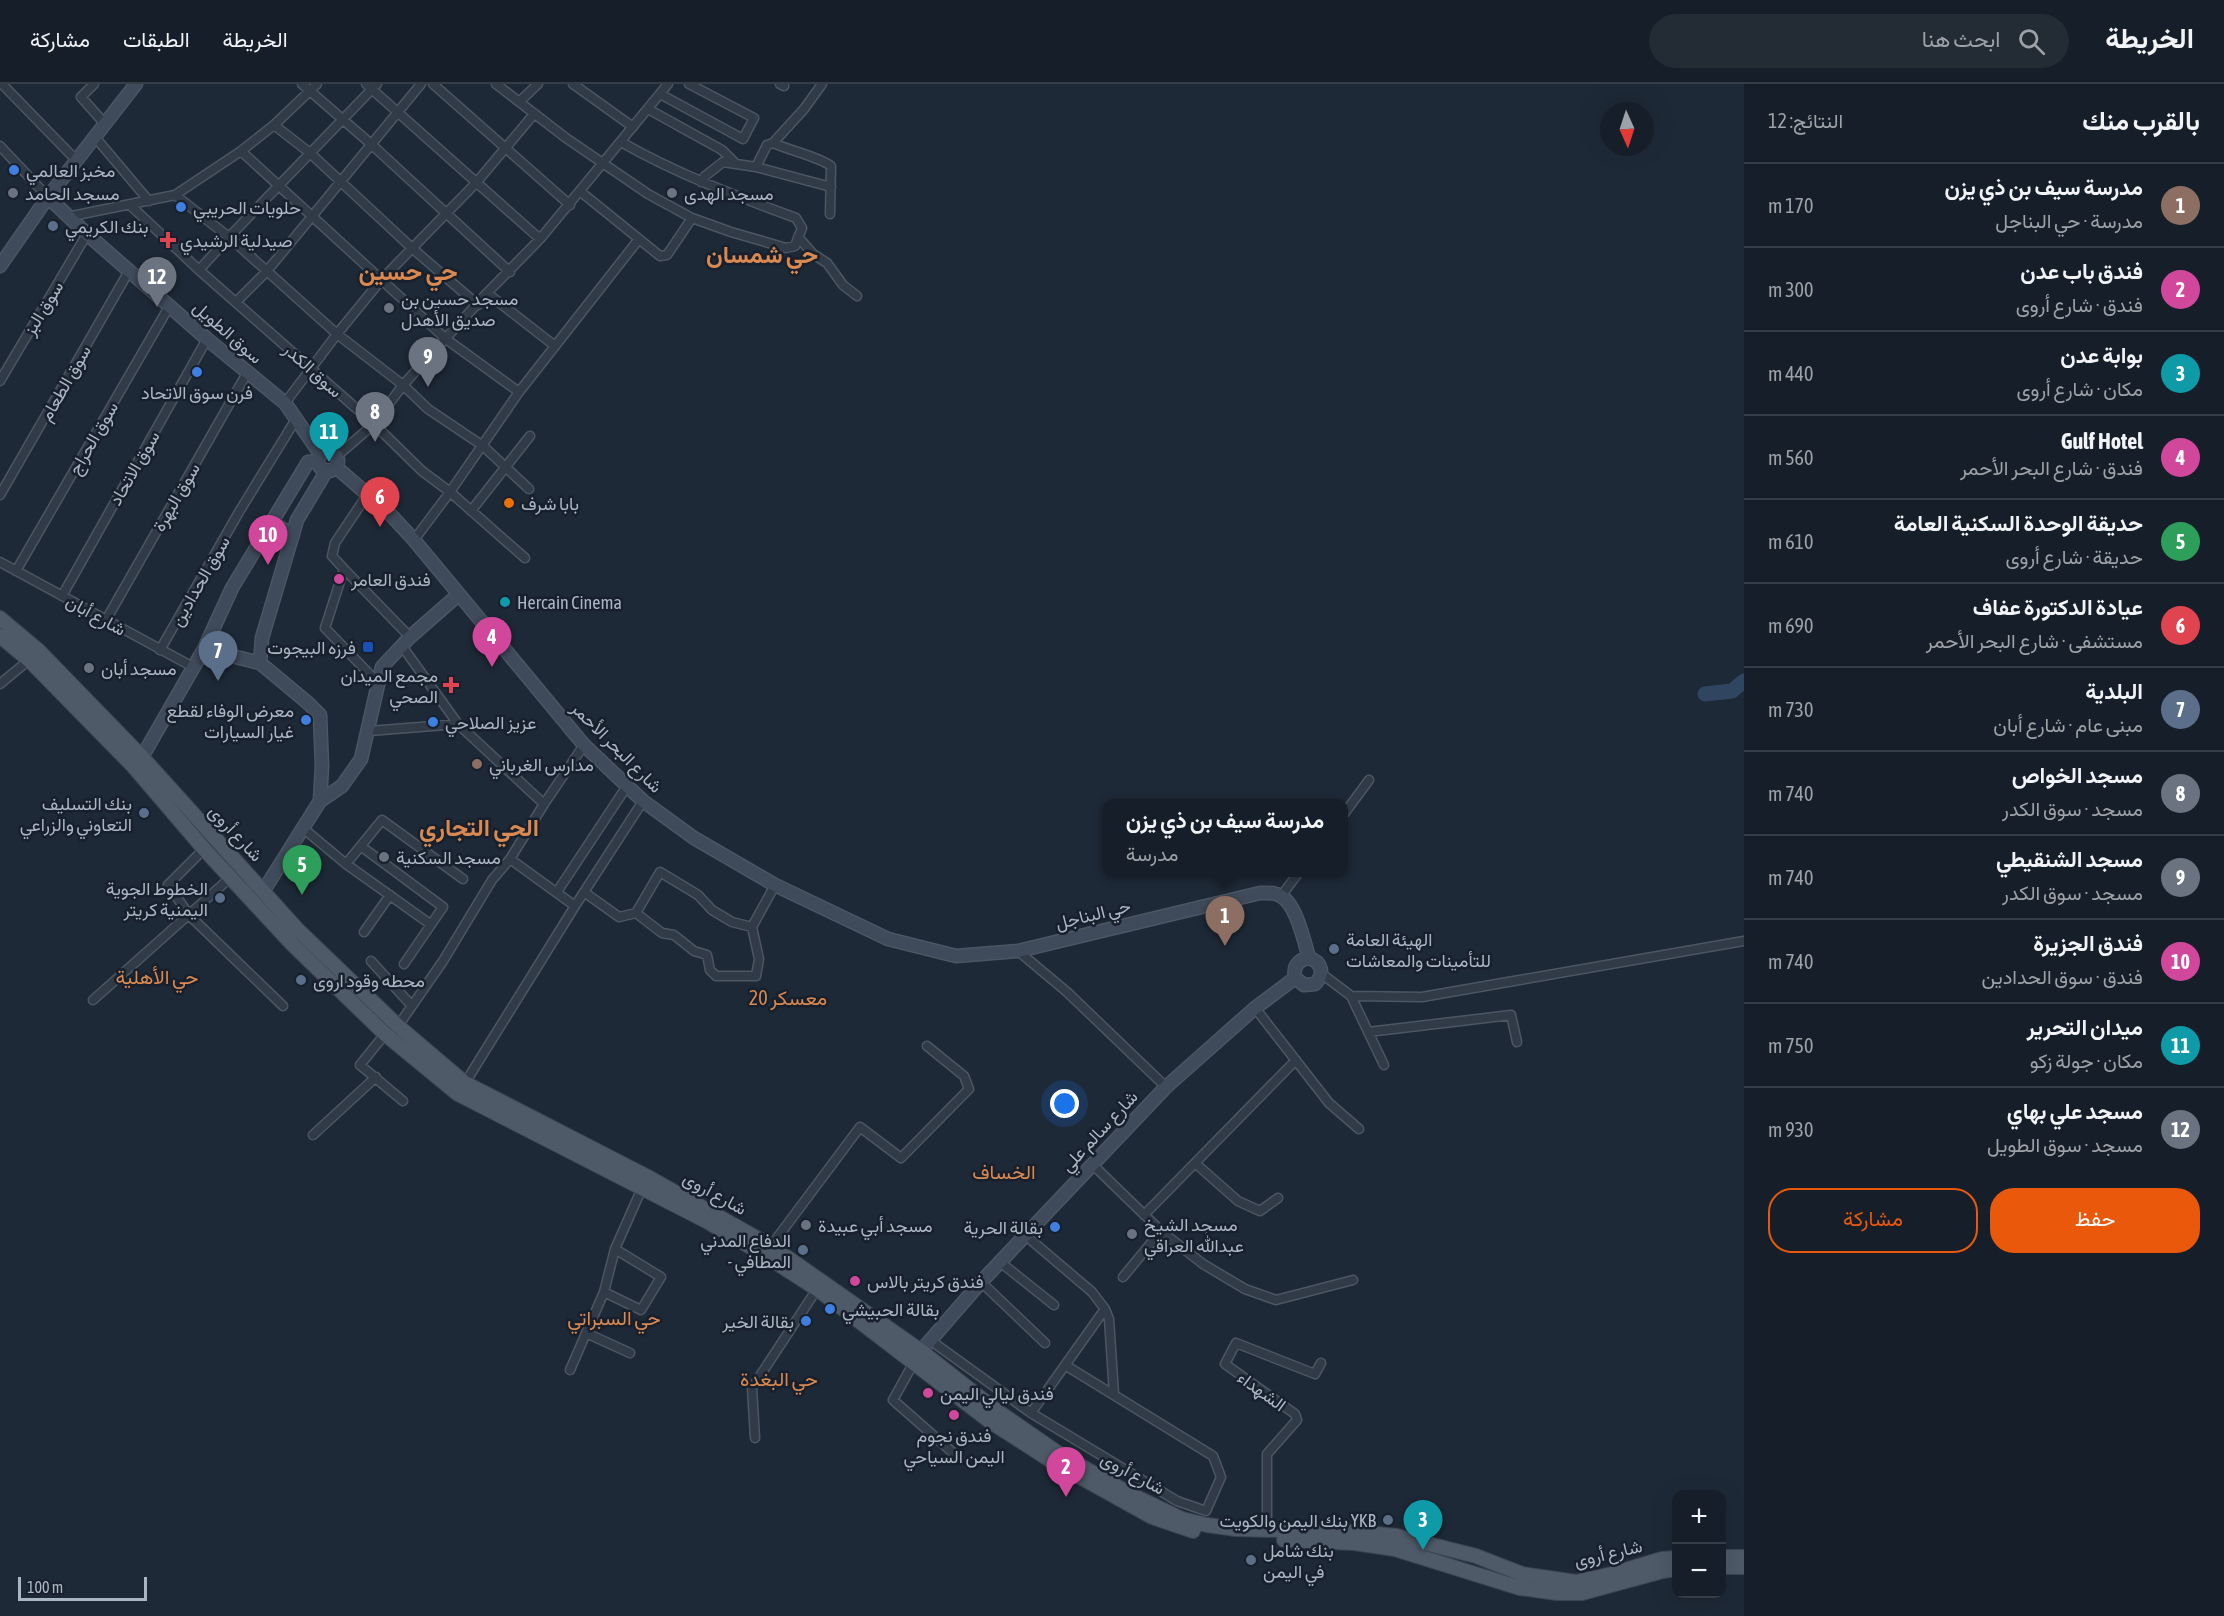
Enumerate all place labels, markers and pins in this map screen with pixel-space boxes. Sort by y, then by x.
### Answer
place label: مخبز العالمي [26,160,115,186]
marker: مخبز العالمي [7,163,21,177]
place label: مسجد الحامد [25,183,120,204]
place label: مسجد الهدى [684,183,774,205]
marker: مسجد الحامد [6,186,20,200]
marker: مسجد الهدى [665,186,679,200]
place label: حلويات الحريبي [193,197,301,223]
marker: حلويات الحريبي [174,200,188,214]
place label: بنك الكريمي [65,216,149,242]
marker: بنك الكريمي [46,219,60,233]
place label: صيدلية الرشيدي [180,230,293,256]
marker: صيدلية الرشيدي [161,233,175,247]
pin: 12 [138,258,176,307]
place label: مسجد حسين بن صديق الأهدل [401,288,518,331]
marker: مسجد حسين بن صديق الأهدل [382,301,396,315]
pin: 9 [408,338,448,387]
marker: فرن سوق الاتحاد [190,365,204,379]
place label: فرن سوق الاتحاد [141,382,253,404]
pin: 8 [356,392,394,442]
pin: 11 [310,412,348,462]
pin: 6 [360,478,400,527]
place label: بابا شرف [521,493,579,515]
marker: بابا شرف [502,496,516,510]
pin: 10 [248,516,288,565]
place label: فندق العامر [350,569,431,591]
marker: فندق العامر [332,572,346,586]
place label: Hercain Cinema [517,592,622,613]
marker: Hercain Cinema [498,595,512,609]
pin: 4 [472,618,512,667]
pin: 7 [198,632,238,681]
place label: فرزه البيجوت [267,637,356,659]
marker: فرزه البيجوت [361,640,375,654]
place label: مسجد أبان [101,658,176,679]
marker: مسجد أبان [82,661,96,675]
place label: مجمع الميدان الصحي [340,665,438,712]
marker: مجمع الميدان الصحي [442,676,460,694]
place label: معرض الوفاء لقطع غيار السيارات [166,700,294,743]
place label: عزيز الصلاحي [445,712,536,738]
marker: معرض الوفاء لقطع غيار السيارات [299,713,313,727]
marker: عزيز الصلاحي [426,715,440,729]
place label: مدارس الغرباني [489,754,594,780]
marker: مدارس الغرباني [470,757,484,771]
place label: بنك التسليف التعاوني والزراعي [20,793,132,840]
marker: بنك التسليف التعاوني والزراعي [137,806,151,820]
pin: 5 [282,846,322,895]
place label: مسجد السكنية [396,847,501,868]
marker: مسجد السكنية [377,850,391,864]
place label: الخطوط الجوية اليمنية كريتر [106,878,208,921]
marker: الخطوط الجوية اليمنية كريتر [213,891,227,905]
pin: 1 [1206,896,1244,946]
place label: الهيئة العامة للتأمينات والمعاشات [1346,929,1491,972]
marker: الهيئة العامة للتأمينات والمعاشات [1327,942,1341,956]
place label: محطه وقود اروى [313,970,425,992]
marker: محطه وقود اروى [294,973,308,987]
place label: مسجد الشيخ عبدالله العراقي [1144,1214,1244,1261]
place label: مسجد أبي عبيدة [818,1215,933,1241]
place label: بقالة الحرية [964,1217,1043,1239]
marker: مسجد أبي عبيدة [799,1218,813,1232]
marker: بقالة الحرية [1048,1220,1062,1234]
marker: مسجد الشيخ عبدالله العراقي [1125,1227,1139,1241]
place label: الدفاع المدني - المطافي [700,1230,791,1277]
marker: الدفاع المدني - المطافي [796,1243,810,1257]
place label: فندق كريتر بالاس [867,1271,984,1293]
marker: فندق كريتر بالاس [848,1274,862,1288]
place label: بقالة الحبيشي [842,1299,939,1325]
marker: بقالة الحبيشي [823,1302,837,1316]
place label: بقالة الخير [721,1311,794,1333]
marker: بقالة الخير [799,1314,813,1328]
place label: فندق ليالي اليمن [940,1383,1054,1409]
marker: فندق ليالي اليمن [921,1386,935,1400]
marker: فندق نجوم اليمن السياحي [947,1408,961,1422]
place label: فندق نجوم اليمن السياحي [903,1425,1005,1472]
pin: 2 [1046,1448,1086,1497]
pin: 3 [1404,1500,1442,1550]
place label: بنك اليمن والكويت YKB [1219,1510,1376,1532]
marker: بنك اليمن والكويت YKB [1381,1513,1395,1527]
place label: بنك شامل في اليمن [1263,1540,1334,1587]
marker: بنك شامل في اليمن [1244,1553,1258,1567]

